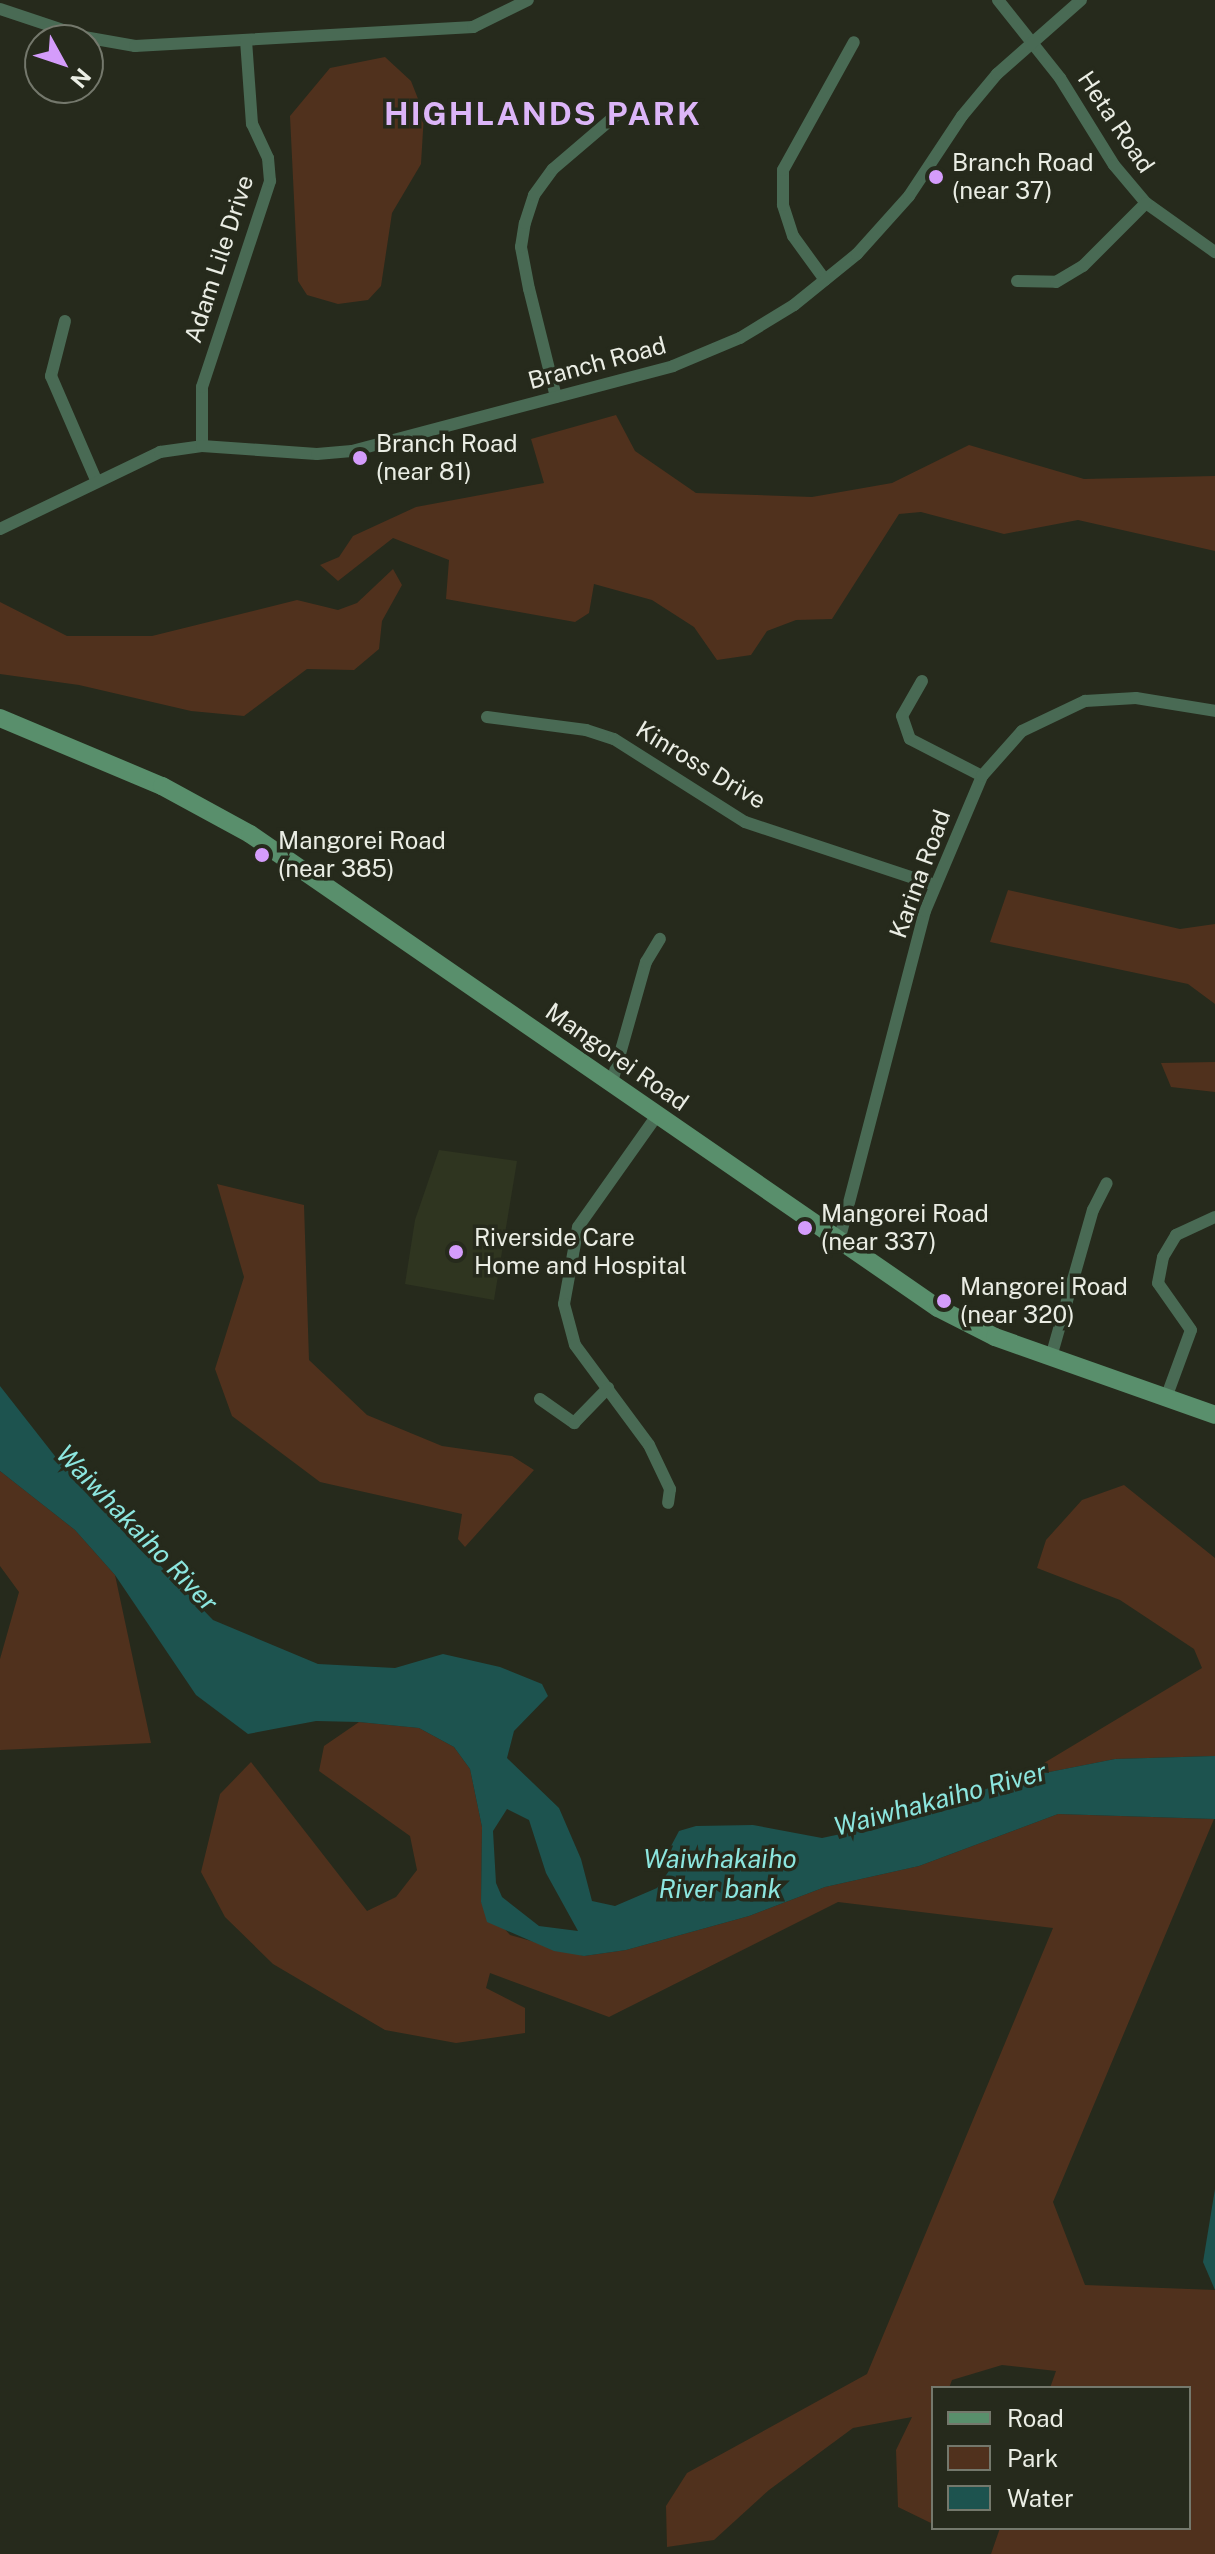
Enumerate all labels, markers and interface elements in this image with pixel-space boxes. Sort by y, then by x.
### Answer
north arrow [24,24,104,104]
text: N [65,63,96,93]
street label: Heta Road [1072,66,1160,178]
district label: HIGHLANDS PARK [384,95,702,133]
place label: Branch Road (near 37) [952,149,1094,205]
marker: Branch Road (near 37) [927,168,945,186]
street label: Adam Lile Drive [178,172,260,346]
street label: Branch Road [525,331,669,395]
place label: Branch Road (near 81) [376,430,518,486]
marker: Branch Road (near 81) [351,449,369,467]
street label: Kinross Drive [631,715,771,815]
street label: Karina Road [883,806,957,942]
place label: Mangorei Road (near 385) [278,827,446,883]
marker: Mangorei Road (near 385) [253,846,271,864]
street label: Mangorei Road [540,997,694,1117]
place label: Mangorei Road (near 337) [821,1200,989,1256]
marker: Mangorei Road (near 337) [796,1219,814,1237]
place label: Riverside Care Home and Hospital [474,1224,687,1280]
marker: Riverside Care Home and Hospital [445,1241,467,1263]
place label: Mangorei Road (near 320) [960,1273,1128,1329]
marker: Mangorei Road (near 320) [935,1292,953,1310]
water label: Waiwhakaiho River [50,1438,224,1618]
water label: Waiwhakaiho River [830,1756,1050,1842]
water label: Waiwhakaiho River bank [643,1843,797,1904]
legend [931,2386,1191,2530]
text: Road [1007,2404,1064,2432]
text: Park [1007,2444,1058,2472]
text: Water [1007,2484,1074,2512]

